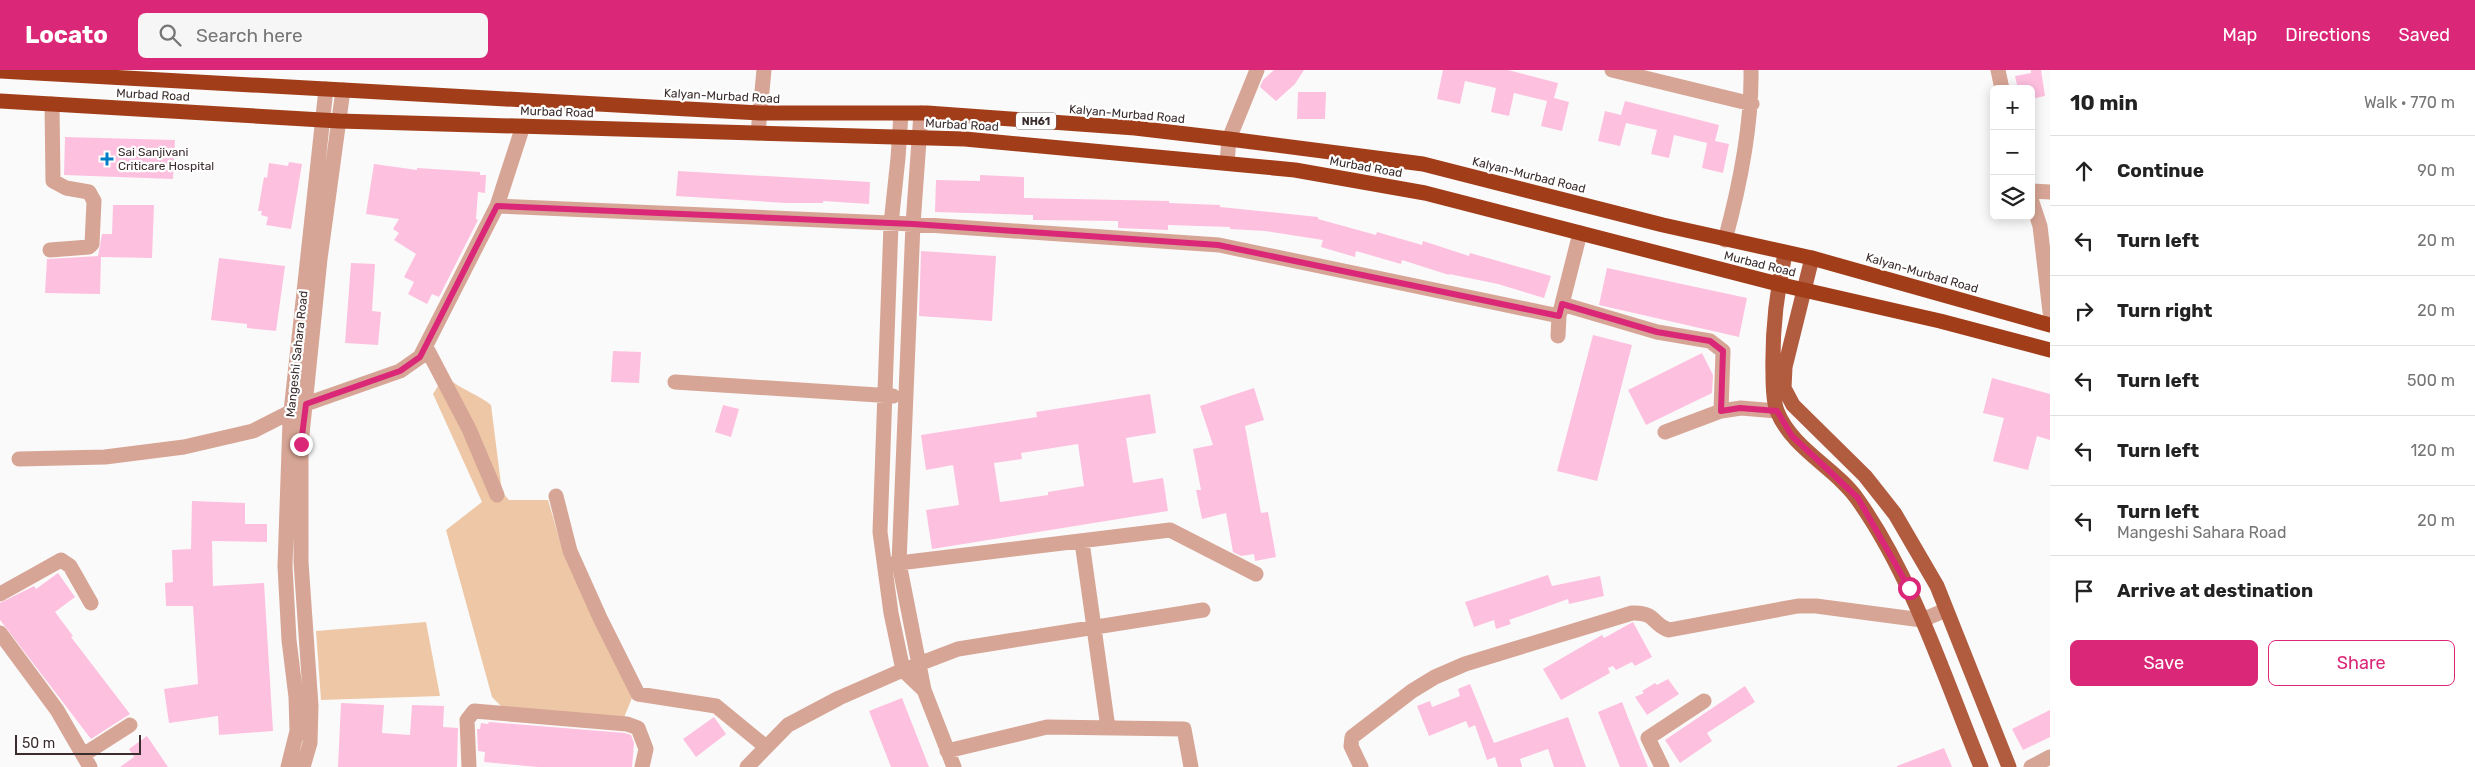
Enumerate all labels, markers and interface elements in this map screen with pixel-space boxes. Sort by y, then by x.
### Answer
search box [138,13,488,58]
text: Locato [25,21,108,49]
icon: search [156,21,184,49]
text: Search here [196,24,303,47]
text: Map [2222,24,2257,46]
text: Directions [2285,24,2371,46]
text: Saved [2399,24,2450,46]
map controls [1990,85,2035,220]
button: + [1990,85,2035,130]
street label: Murbad Road [116,86,190,104]
street label: Kalyan-Murbad Road [664,86,780,106]
text: 10 min [2070,90,2138,115]
text: Walk · 770 m [2364,93,2455,112]
street label: Kalyan-Murbad Road [1068,102,1186,126]
street label: Murbad Road [520,104,594,120]
road number: NH61 [1016,112,1056,129]
street label: Murbad Road [925,116,999,134]
button: − [1990,130,2035,175]
place label: Sai Sanjivani Criticare Hospital [118,145,214,173]
marker: Sai Sanjivani Criticare Hospital [100,152,114,166]
street label: Murbad Road [1329,154,1403,180]
street label: Kalyan-Murbad Road [1471,154,1587,196]
icon: ahead [2070,157,2098,185]
text: Continue [2117,159,2204,182]
text: 90 m [2417,161,2455,180]
button: layers [1990,175,2035,220]
icon: left [2070,227,2098,255]
text: Turn left [2117,229,2199,252]
text: 20 m [2417,231,2455,250]
street label: Murbad Road [1723,248,1797,280]
street label: Kalyan-Murbad Road [1864,250,1980,296]
street label: Mangeshi Sahara Road [283,290,311,418]
icon: right [2070,297,2098,325]
text: Turn right [2117,299,2212,322]
text: 20 m [2417,301,2455,320]
icon: left [2070,367,2098,395]
text: Turn left [2117,369,2199,392]
text: 500 m [2407,371,2455,390]
route end [290,433,313,456]
icon: left [2070,437,2098,465]
text: Turn left [2117,439,2199,462]
text: 120 m [2410,441,2455,460]
text: Turn left [2117,500,2199,523]
icon: left [2070,507,2098,535]
text: 20 m [2417,511,2455,530]
text: Mangeshi Sahara Road [2117,523,2286,542]
route start [1898,577,1921,600]
icon: arrive [2070,577,2098,605]
text: Arrive at destination [2117,579,2313,602]
button: Save [2070,640,2258,686]
button: Share [2268,640,2455,686]
scale bar [15,732,141,755]
text: 50 m [22,735,55,752]

